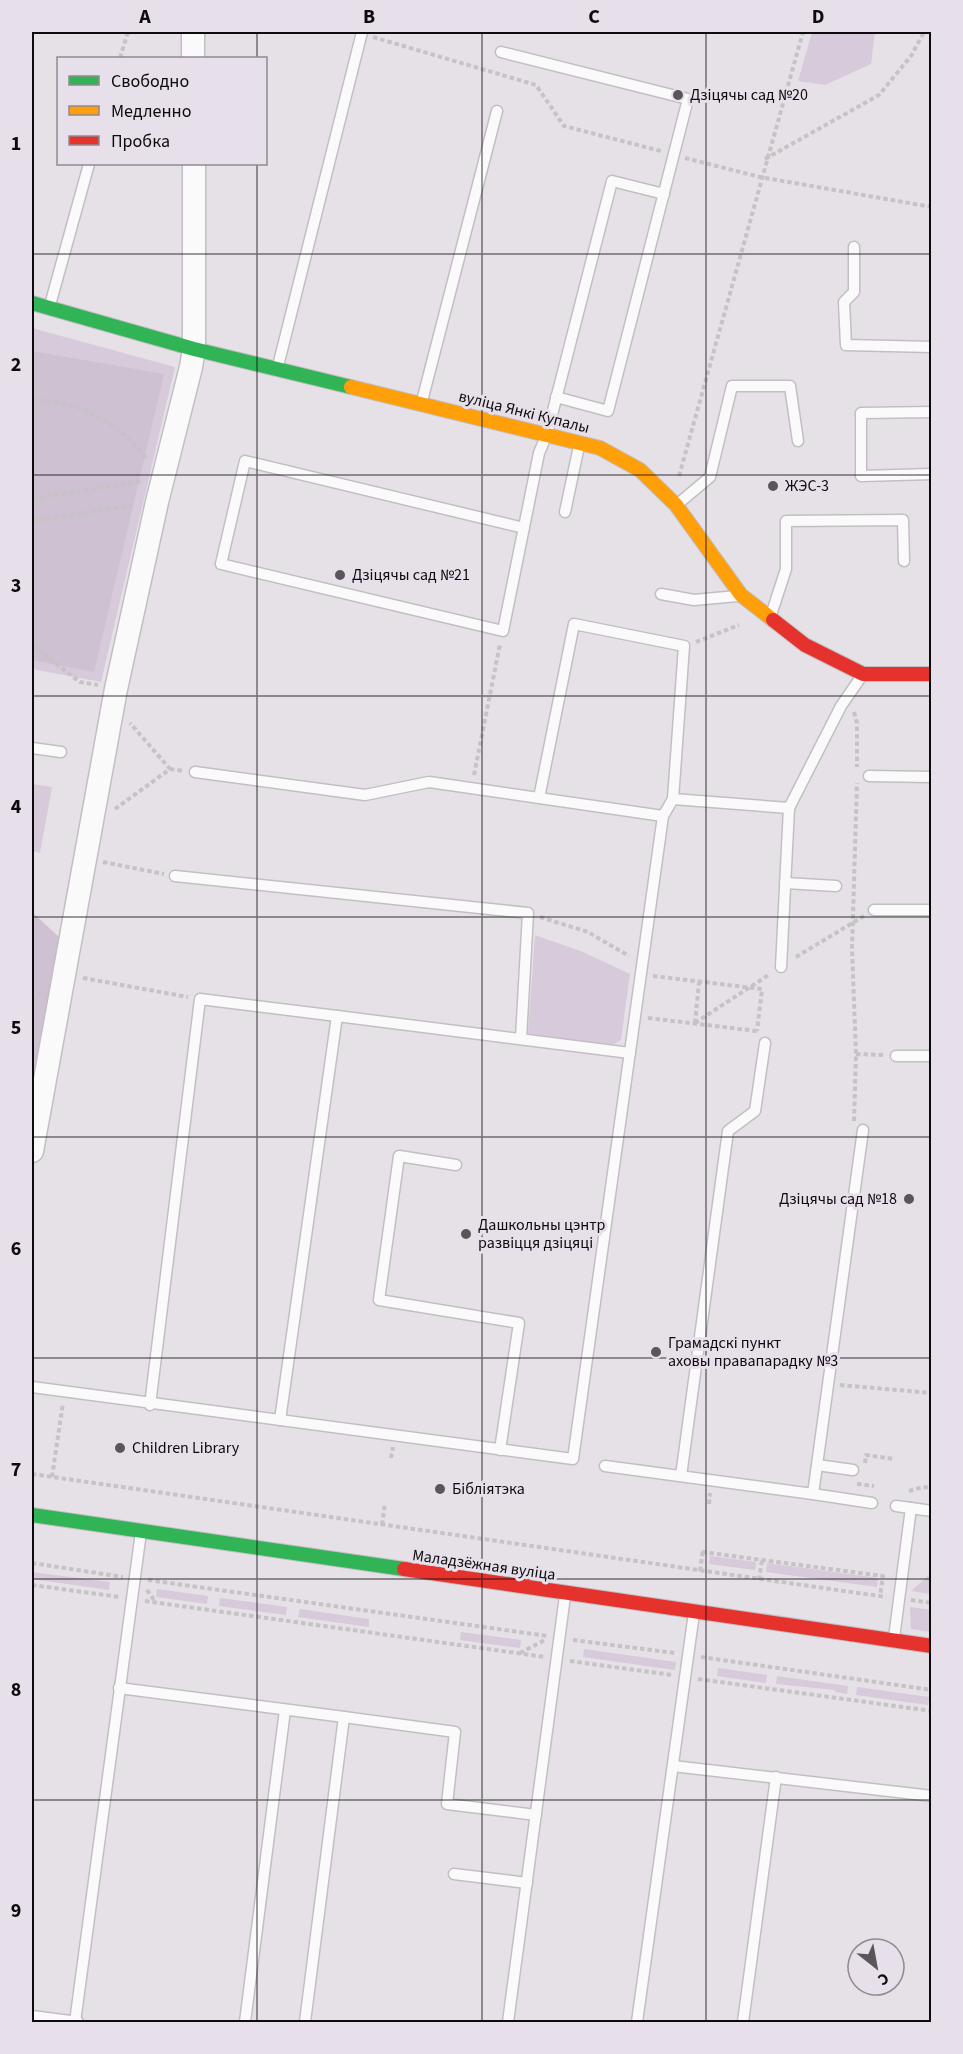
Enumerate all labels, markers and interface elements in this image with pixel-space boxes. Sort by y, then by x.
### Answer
text: A [138,3,151,31]
text: B [363,3,375,31]
text: C [588,3,600,31]
text: D [812,3,824,31]
legend [57,57,267,165]
text: Свободно [111,69,189,94]
place label: Дзіцячы сад №20 [690,84,808,106]
marker: Дзіцячы сад №20 [671,88,685,102]
text: Медленно [111,99,191,124]
text: Пробка [111,129,170,154]
text: 1 [11,130,21,158]
text: 2 [11,351,21,379]
street label: вуліца Янкі Купалы [456,385,592,439]
place label: ЖЭС-3 [785,475,829,497]
marker: ЖЭС-3 [766,479,780,493]
place label: Дзіцячы сад №21 [352,564,470,586]
marker: Дзіцячы сад №21 [333,568,347,582]
text: 3 [11,572,21,600]
text: 4 [11,793,22,821]
text: 5 [11,1014,21,1042]
place label: Дзіцячы сад №18 [779,1188,897,1210]
marker: Дзіцячы сад №18 [902,1192,916,1206]
place label: Дашкольны цэнтр развіцця дзіцяці [478,1214,606,1254]
marker: Дашкольны цэнтр развіцця дзіцяці [459,1227,473,1241]
text: 6 [11,1235,21,1263]
place label: Грамадскі пункт аховы правапарадку №3 [668,1332,838,1372]
marker: Грамадскі пункт аховы правапарадку №3 [649,1345,663,1359]
place label: Children Library [132,1437,240,1459]
marker: Children Library [113,1441,127,1455]
text: 7 [11,1456,21,1484]
place label: Бібліятэка [452,1478,525,1500]
marker: Бібліятэка [433,1482,447,1496]
street label: Маладзёжная вуліца [411,1544,557,1586]
text: 8 [11,1676,21,1704]
text: 9 [11,1897,21,1925]
north arrow [846,1937,906,1997]
text: С [874,1967,893,1991]

